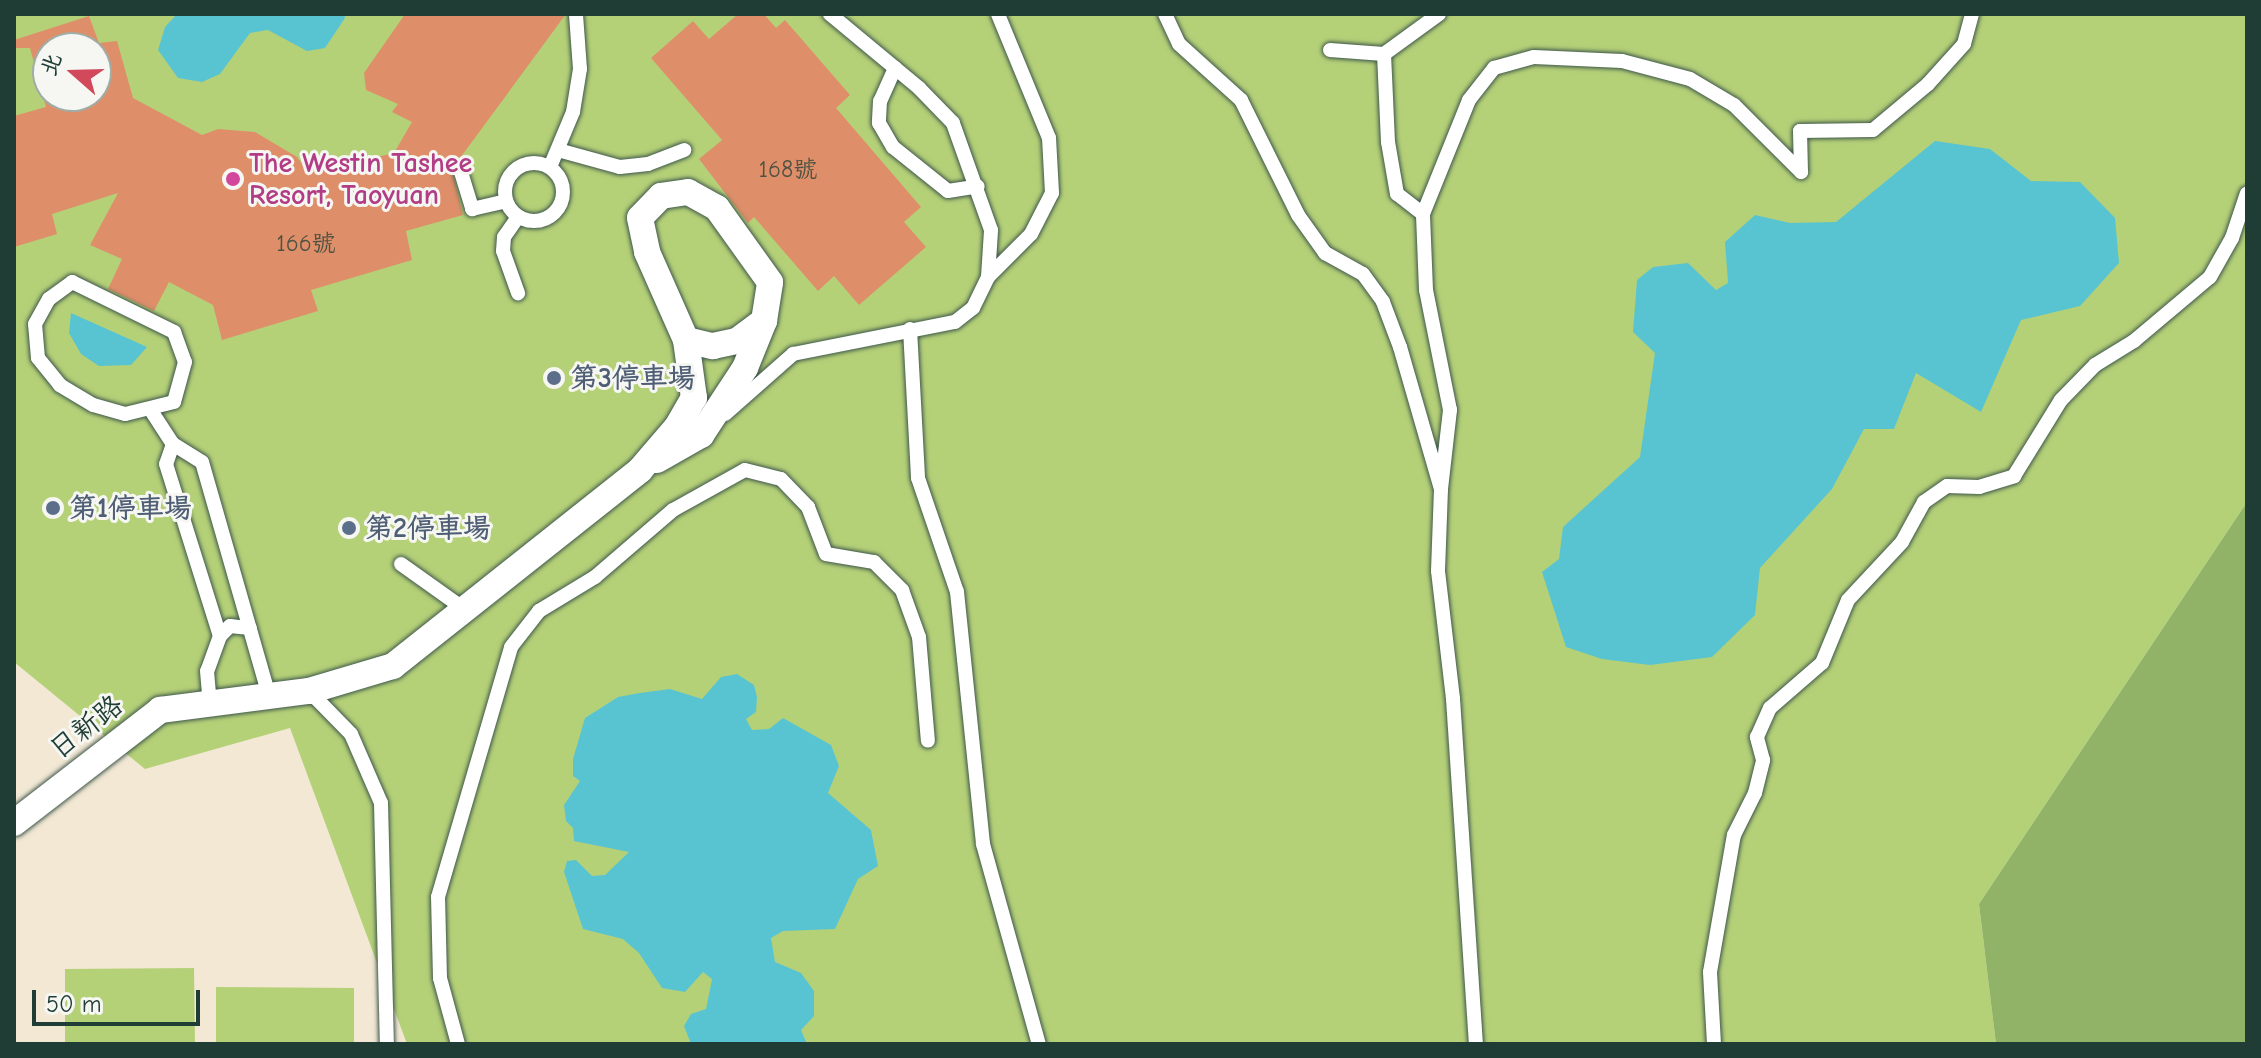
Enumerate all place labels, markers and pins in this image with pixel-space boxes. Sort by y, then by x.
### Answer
place label: The Westin Tashee Resort, Taoyuan [249,146,472,212]
marker: The Westin Tashee Resort, Taoyuan [224,170,242,188]
place label: 第3停車場 [570,361,696,395]
marker: 第3停車場 [545,369,563,387]
place label: 第1停車場 [69,491,192,525]
marker: 第1停車場 [44,499,62,517]
place label: 第2停車場 [365,511,491,545]
marker: 第2停車場 [340,519,358,537]

